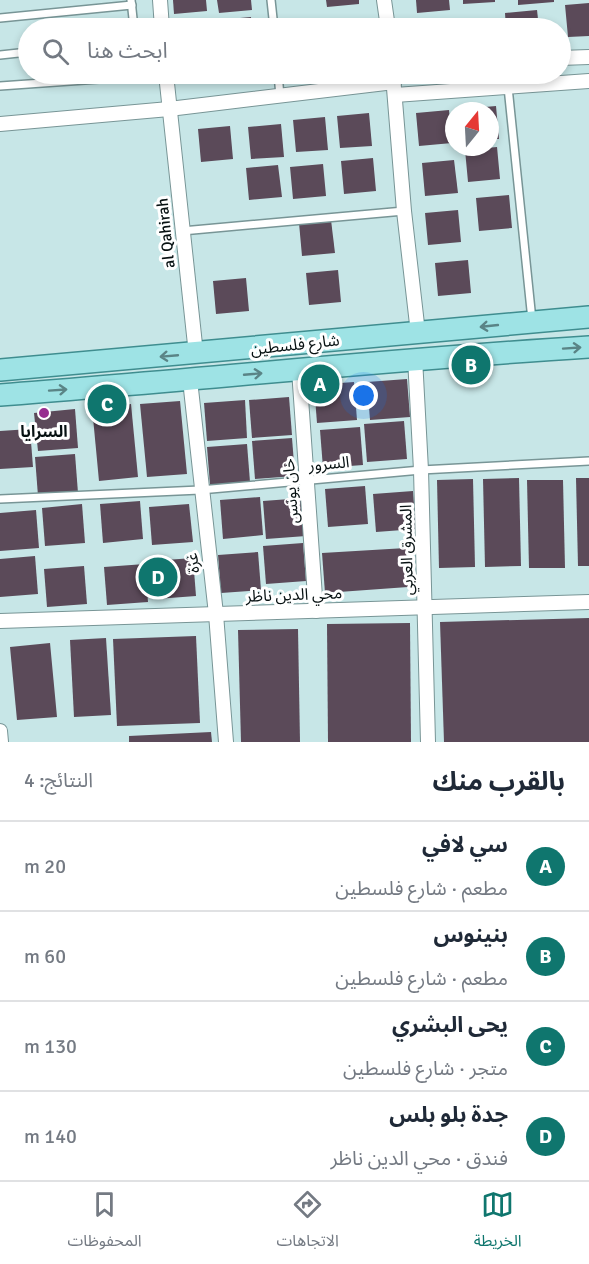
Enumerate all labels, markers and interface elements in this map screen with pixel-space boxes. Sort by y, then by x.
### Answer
search box [18,18,571,84]
icon: search [39,35,72,68]
text: ابحث هنا [87,37,168,64]
north arrow [445,102,499,156]
street label: al Qahirah [152,197,180,269]
one-way arrow [479,321,499,332]
street label: شارع فلسطين [250,330,341,362]
pin: B [452,342,490,388]
one-way arrow [562,342,582,353]
one-way arrow [160,351,180,362]
pin: A [300,362,340,406]
one-way arrow [242,368,262,379]
your location [349,381,378,410]
pin: C [88,382,126,426]
one-way arrow [48,385,68,396]
marker: السرايا [37,406,51,420]
place label: السرايا [20,422,68,442]
street label: السرور [307,452,350,476]
street label: خان يونس [279,458,303,524]
street label: المشرق العربي [396,504,420,596]
street label: غزة [182,552,204,574]
pin: D [138,554,178,600]
street label: محي الدين ناظر [244,583,343,608]
text: بالقرب منك [433,766,565,798]
text: النتائج: 4 [24,768,93,793]
text: سي لافي [422,831,508,858]
text: 20 m [24,854,66,879]
text: A [539,854,552,879]
text: مطعم · شارع فلسطين [335,876,508,901]
text: بنينوس [433,921,508,948]
text: 60 m [24,944,66,969]
text: B [539,944,552,969]
text: مطعم · شارع فلسطين [335,966,508,991]
text: يحى البشري [392,1011,508,1038]
text: 130 m [24,1034,77,1059]
text: C [539,1034,552,1059]
text: متجر · شارع فلسطين [343,1056,508,1081]
text: جدة بلو بلس [389,1101,508,1128]
text: 140 m [24,1124,77,1149]
text: D [539,1124,552,1149]
text: فندق · محي الدين ناظر [331,1146,508,1171]
tab: المحفوظات [67,1188,142,1258]
tab: الاتجاهات [276,1188,339,1258]
tab: الخريطة [474,1188,522,1258]

